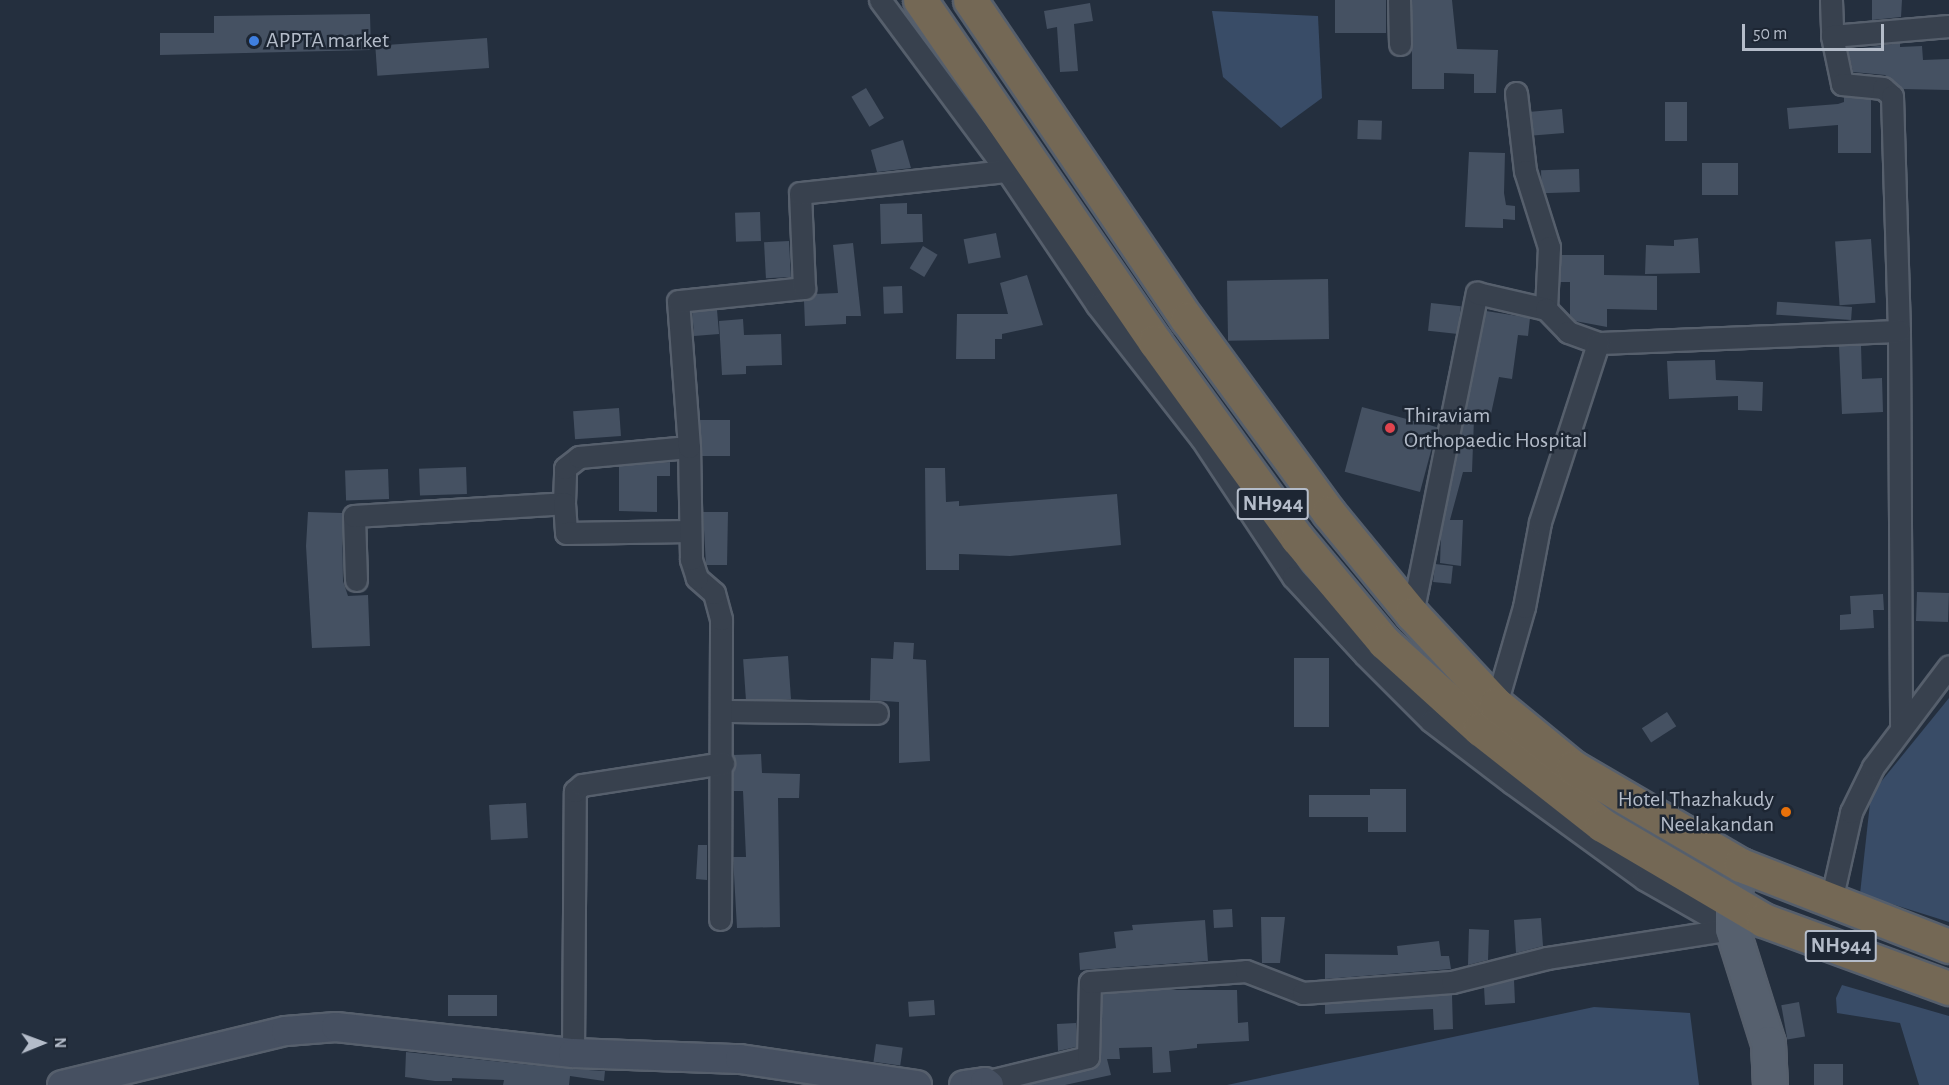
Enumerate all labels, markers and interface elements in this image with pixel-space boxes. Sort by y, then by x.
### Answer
scale bar [1745,12,1888,50]
text: 50 m [1753,25,1787,43]
place label: APPTA market [266,28,389,54]
marker: APPTA market [247,34,261,48]
place label: Thiraviam Orthopaedic Hospital [1404,402,1587,454]
marker: Thiraviam Orthopaedic Hospital [1381,419,1399,437]
road number: NH944 [1236,486,1310,522]
place label: Hotel Thazhakudy Neelakandan [1618,786,1774,837]
marker: Hotel Thazhakudy Neelakandan [1779,805,1793,819]
road number: NH944 [1804,928,1878,964]
north arrow [12,1013,72,1073]
text: N [52,1037,68,1048]

